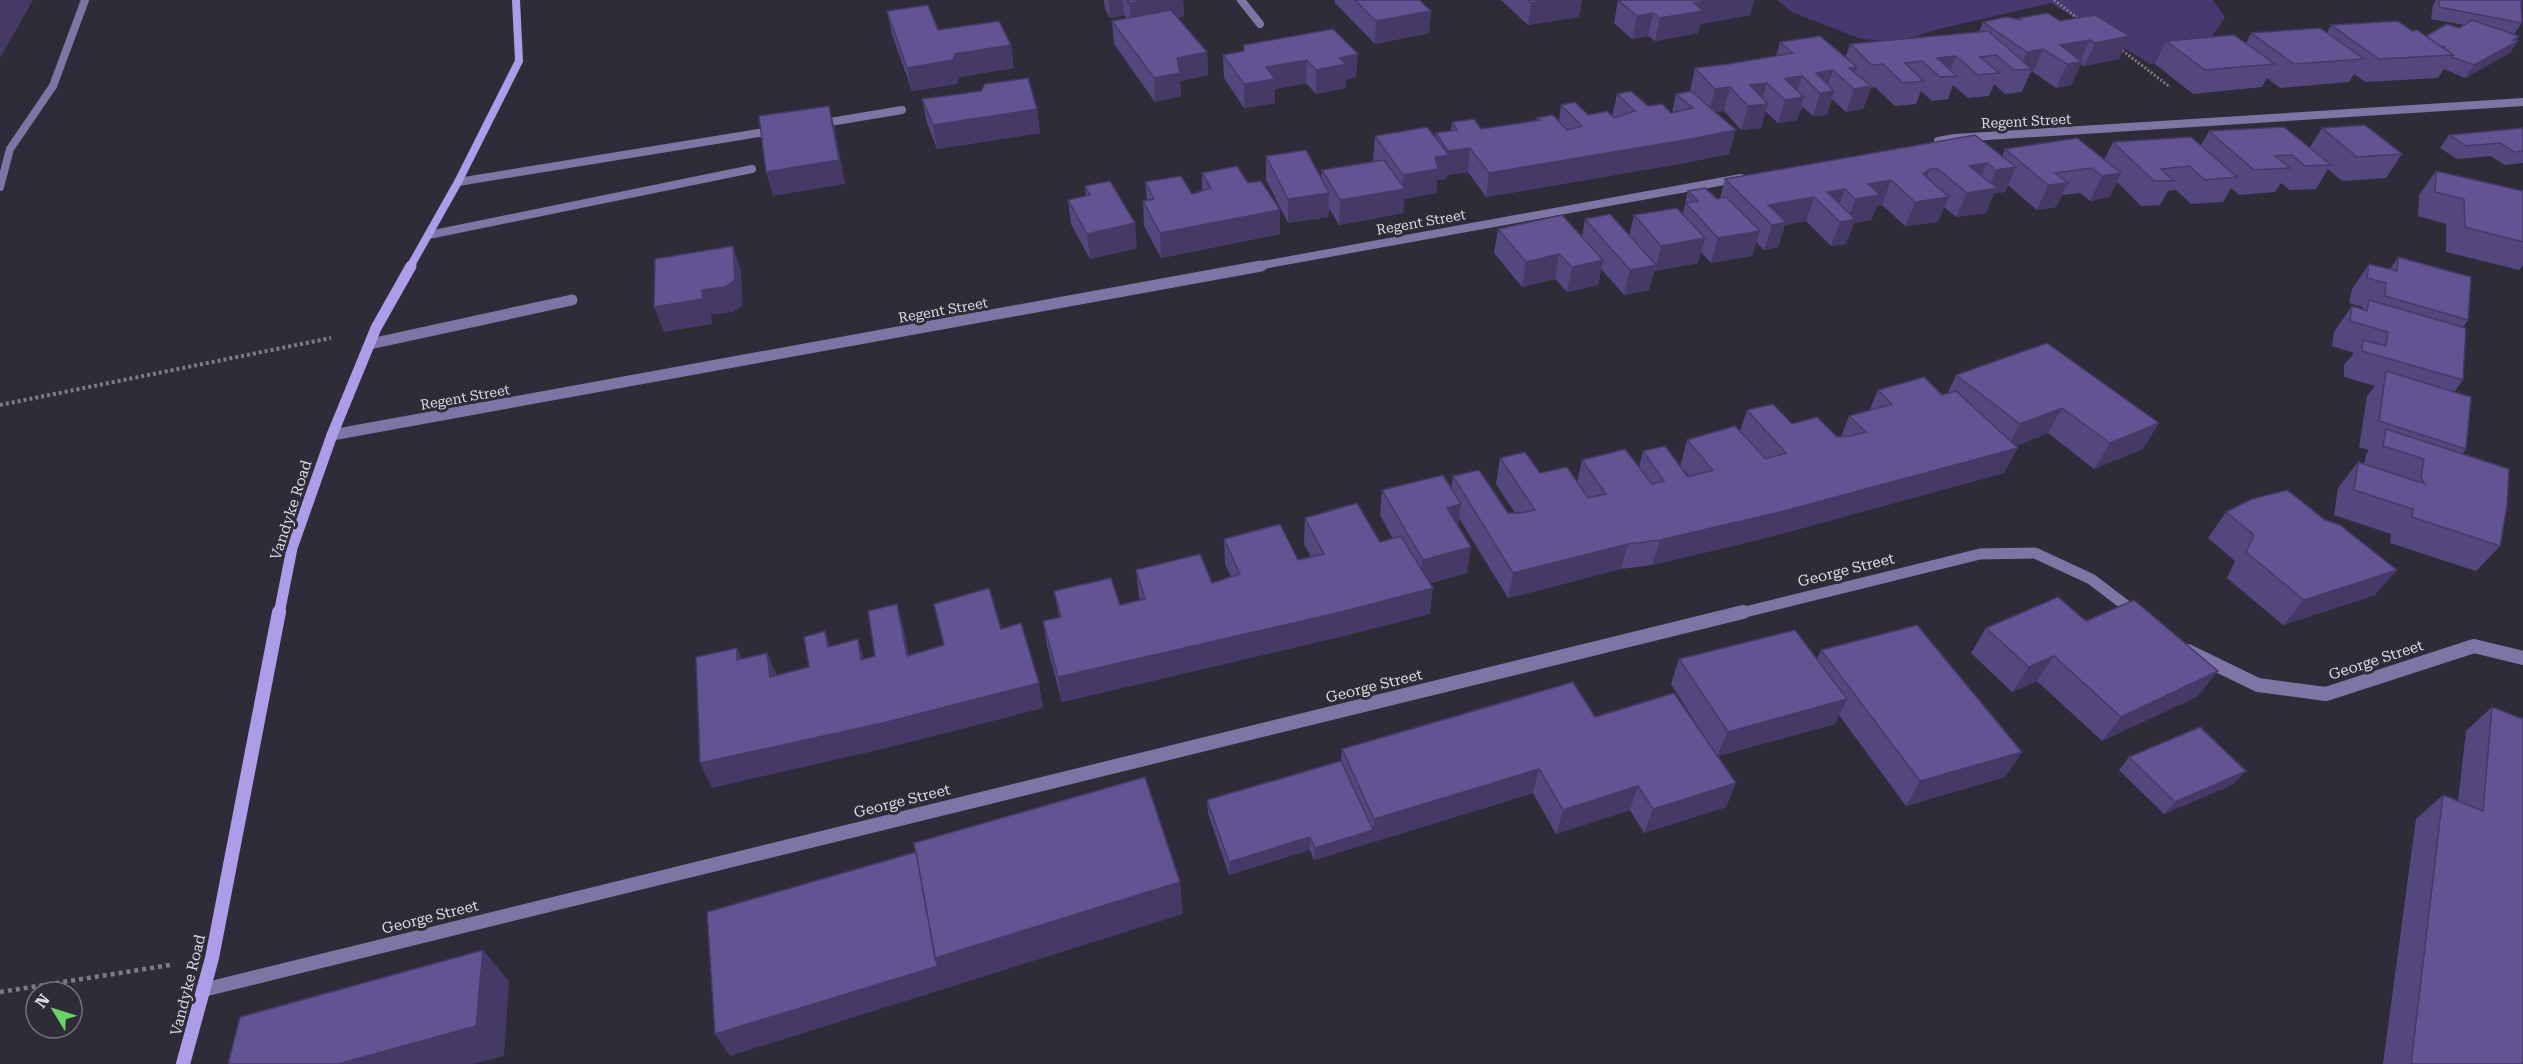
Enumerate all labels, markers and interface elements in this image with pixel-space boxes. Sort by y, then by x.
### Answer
street label: Regent Street [1980,111,2072,131]
street label: Regent Street [1375,206,1467,238]
street label: Regent Street [897,294,989,326]
street label: Regent Street [419,381,511,413]
street label: Vandyke Road [266,458,316,562]
street label: George Street [1796,549,1896,591]
street label: George Street [2326,636,2426,684]
street label: George Street [1324,665,1424,707]
street label: George Street [852,780,952,822]
street label: George Street [380,896,480,938]
street label: Vandyke Road [167,932,209,1038]
north arrow [24,980,84,1040]
text: N [31,990,54,1012]

